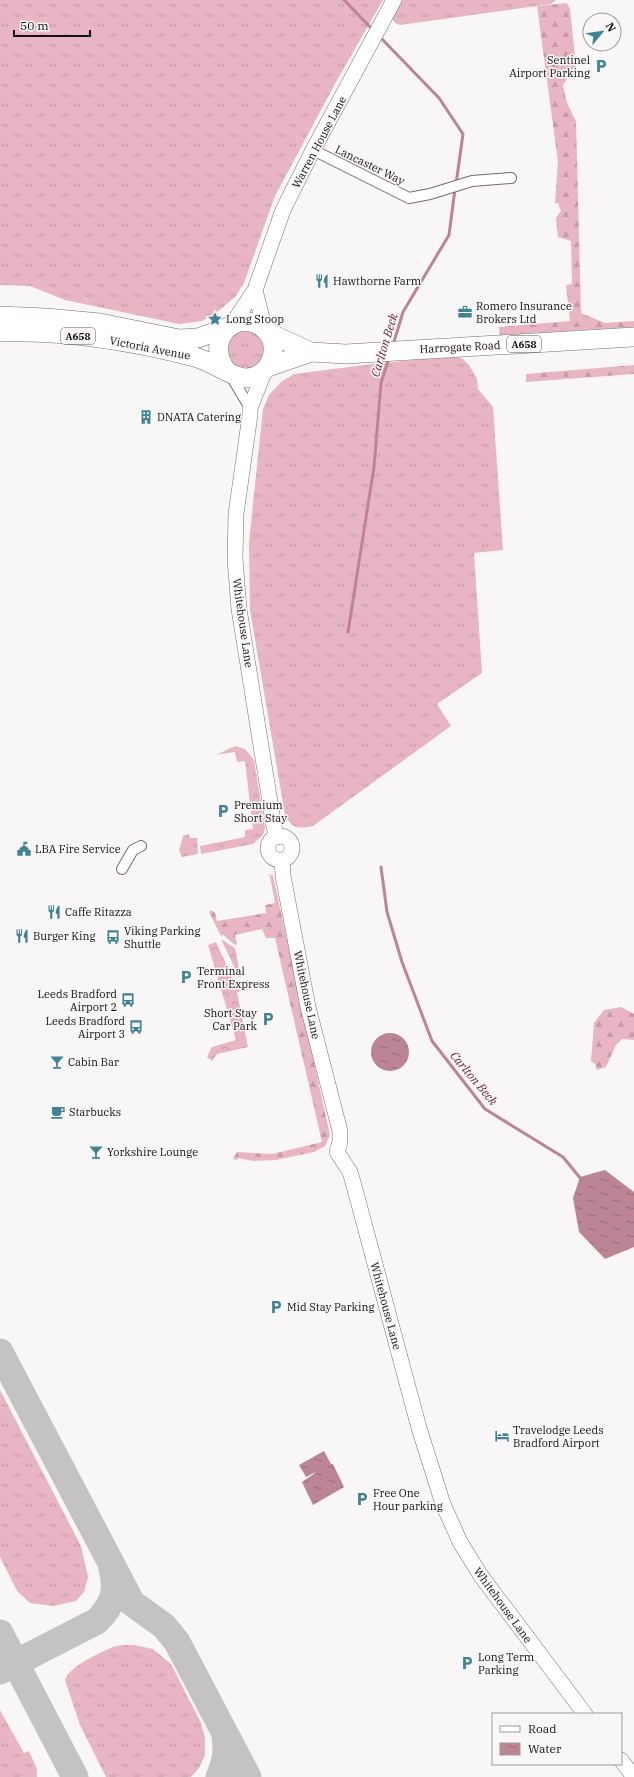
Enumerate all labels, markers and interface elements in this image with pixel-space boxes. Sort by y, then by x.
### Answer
scale bar [14,12,90,38]
north arrow [582,12,622,52]
text: 50 m [20,18,49,33]
text: N [603,20,619,35]
place label: Sentinel Airport Parking [509,53,590,80]
parking icon: Sentinel Airport Parking [593,58,609,74]
street label: Warren House Lane [289,94,349,190]
street label: Lancaster Way [333,142,407,188]
restaurant icon: Hawthorne Farm [314,273,330,289]
place label: Hawthorne Farm [333,274,422,288]
place label: Romero Insurance Brokers Ltd [476,299,572,326]
office icon: Romero Insurance Brokers Ltd [457,304,473,320]
place icon: Long Stoop [207,311,223,327]
water label: Carlton Beck [367,311,401,379]
place label: Long Stoop [226,312,284,326]
road number: A658 [61,328,95,344]
street label: Victoria Avenue [108,333,192,363]
road number: A658 [507,336,541,352]
street label: Harrogate Road [419,338,501,356]
building icon: DNATA Catering [138,409,154,425]
place label: DNATA Catering [157,410,241,424]
street label: Whitehouse Lane [230,578,256,669]
place label: Premium Short Stay [234,798,287,825]
parking icon: Premium Short Stay [215,803,231,819]
public building icon: LBA Fire Service [16,841,32,857]
place label: LBA Fire Service [35,842,121,856]
restaurant icon: Caffe Ritazza [46,904,62,920]
place label: Caffe Ritazza [65,905,132,919]
place label: Viking Parking Shuttle [124,924,201,951]
restaurant icon: Burger King [14,928,30,944]
place label: Burger King [33,929,95,943]
bus stop icon: Viking Parking Shuttle [105,929,121,945]
street label: Whitehouse Lane [291,950,323,1041]
place label: Terminal Front Express [197,964,270,991]
parking icon: Terminal Front Express [178,969,194,985]
place label: Leeds Bradford Airport 2 [38,987,117,1014]
bus stop icon: Leeds Bradford Airport 2 [120,992,136,1008]
place label: Short Stay Car Park [204,1006,258,1033]
parking icon: Short Stay Car Park [260,1011,276,1027]
place label: Leeds Bradford Airport 3 [46,1014,125,1041]
bus stop icon: Leeds Bradford Airport 3 [128,1019,144,1035]
water label: Carlton Beck [447,1048,501,1109]
bar icon: Cabin Bar [49,1054,65,1070]
place label: Cabin Bar [68,1055,119,1069]
cafe icon: Starbucks [50,1104,66,1120]
place label: Starbucks [69,1105,121,1119]
bar icon: Yorkshire Lounge [88,1144,104,1160]
place label: Yorkshire Lounge [107,1145,198,1159]
street label: Whitehouse Lane [368,1261,404,1351]
parking icon: Mid Stay Parking [268,1299,284,1315]
place label: Mid Stay Parking [287,1300,374,1314]
place label: Travelodge Leeds Bradford Airport [513,1423,604,1450]
hotel icon: Travelodge Leeds Bradford Airport [494,1428,510,1444]
place label: Free One Hour parking [373,1486,443,1513]
parking icon: Free One Hour parking [354,1491,370,1507]
street label: Whitehouse Lane [471,1565,535,1646]
place label: Long Term Parking [478,1650,535,1677]
parking icon: Long Term Parking [459,1655,475,1671]
legend [492,1713,622,1765]
text: Road [528,1721,557,1736]
text: Water [528,1741,562,1756]

